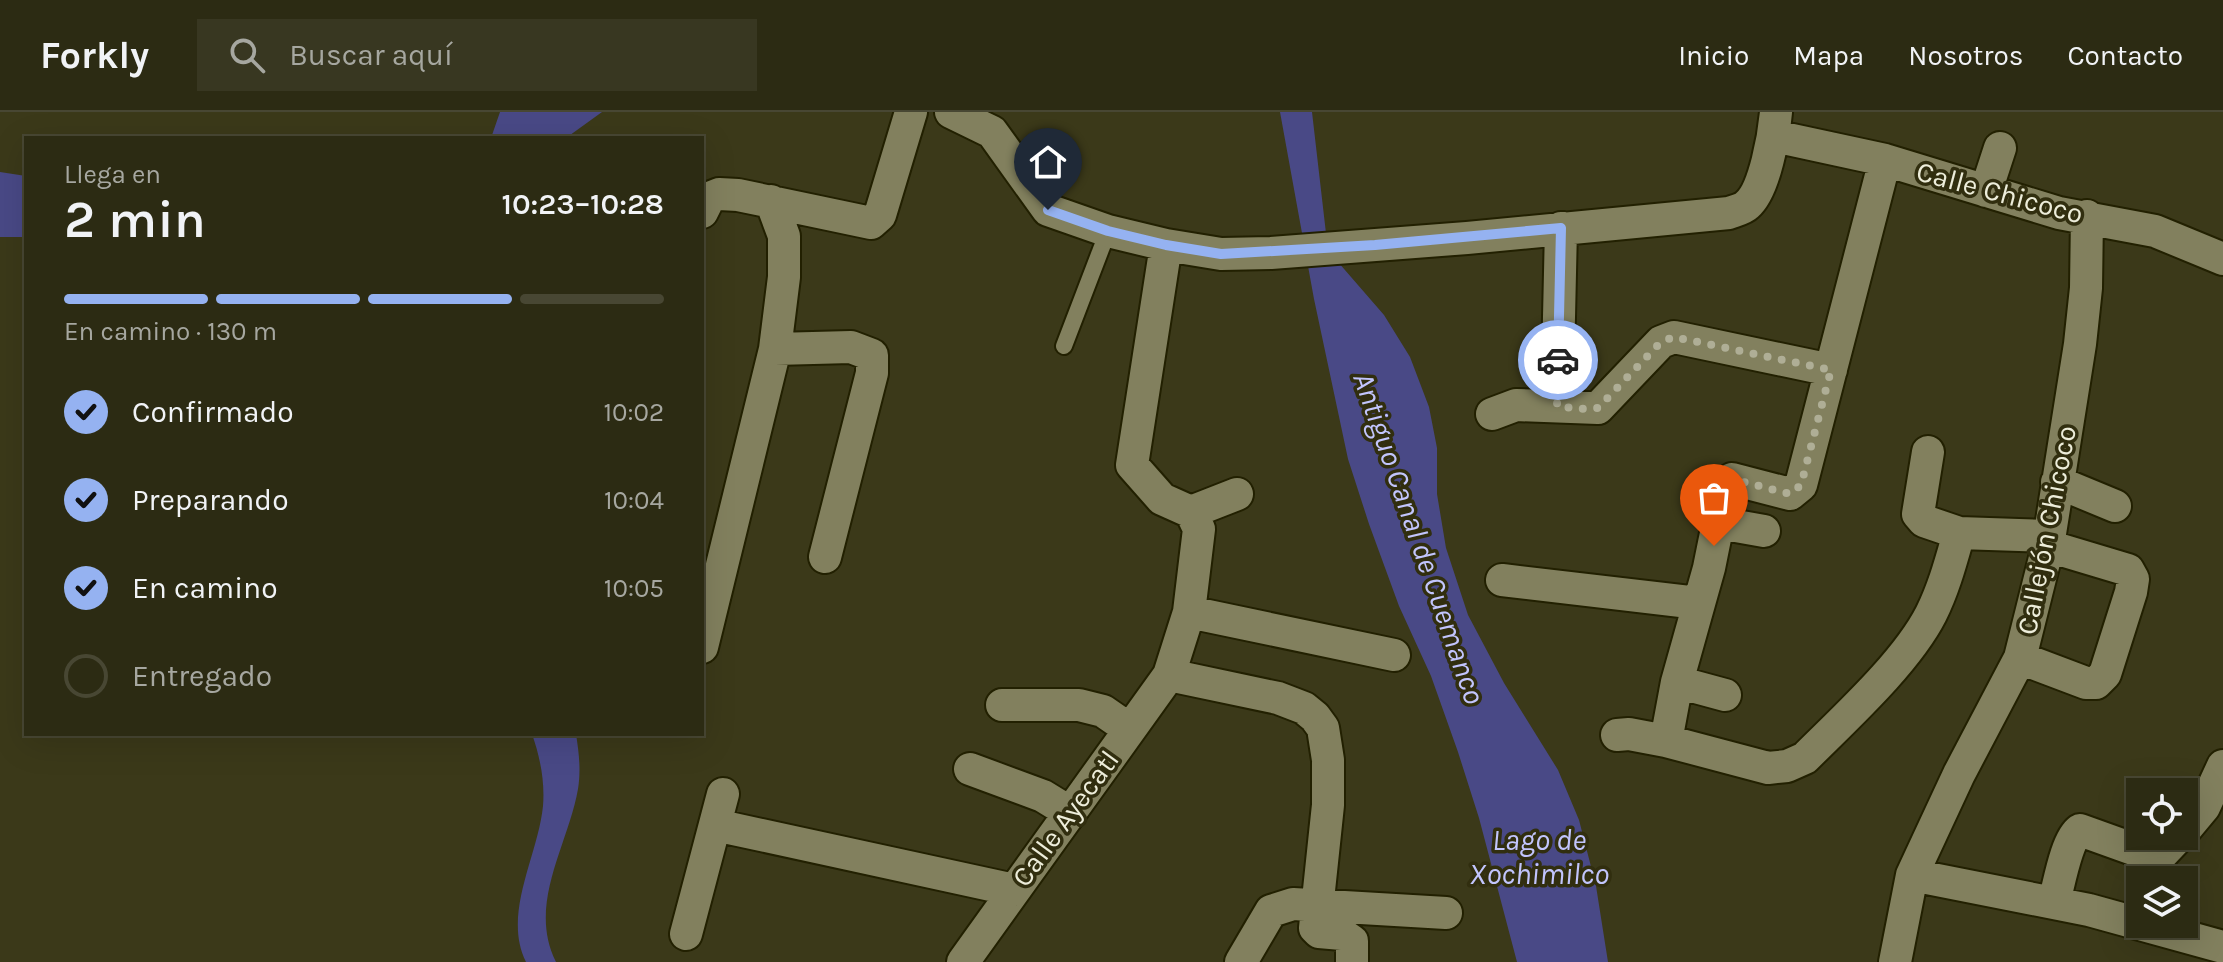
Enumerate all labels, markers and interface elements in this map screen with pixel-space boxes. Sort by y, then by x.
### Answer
search box [197,19,757,91]
text: Forkly [40,33,149,78]
icon: search [225,33,269,77]
text: Buscar aquí [289,37,453,73]
text: Inicio [1678,39,1749,72]
text: Mapa [1793,39,1864,72]
text: Nosotros [1908,39,2023,72]
text: Contacto [2067,39,2183,72]
pin [1014,128,1082,210]
icon: home [1026,140,1070,184]
street label: Calle Chicoco [1913,154,2087,231]
text: Llega en [64,159,161,190]
text: 10:23–10:28 [501,186,664,222]
text: 2 min [64,189,206,250]
text: En camino · 130 m [64,316,277,347]
courier [1518,320,1598,400]
icon: car [1536,338,1580,382]
water label: Antiguo Canal de Cuemanco [1345,368,1493,709]
icon: check [64,390,108,434]
text: Confirmado [132,394,294,430]
text: 10:02 [603,397,664,428]
street label: Callejón Chicoco [2010,423,2083,637]
pin [1680,464,1748,546]
icon: bag [1692,476,1736,520]
icon: check [64,478,108,522]
text: Preparando [132,482,289,518]
text: 10:04 [604,485,664,516]
icon: check [64,566,108,610]
text: En camino [132,570,278,606]
text: 10:05 [604,573,664,604]
text: Entregado [132,658,272,694]
street label: Calle Ayecatl [1005,744,1126,893]
map controls [2126,778,2198,938]
button: locate [2126,778,2198,850]
water label: Lago de Xochimilco [1469,822,1609,892]
button: layers [2126,866,2198,938]

